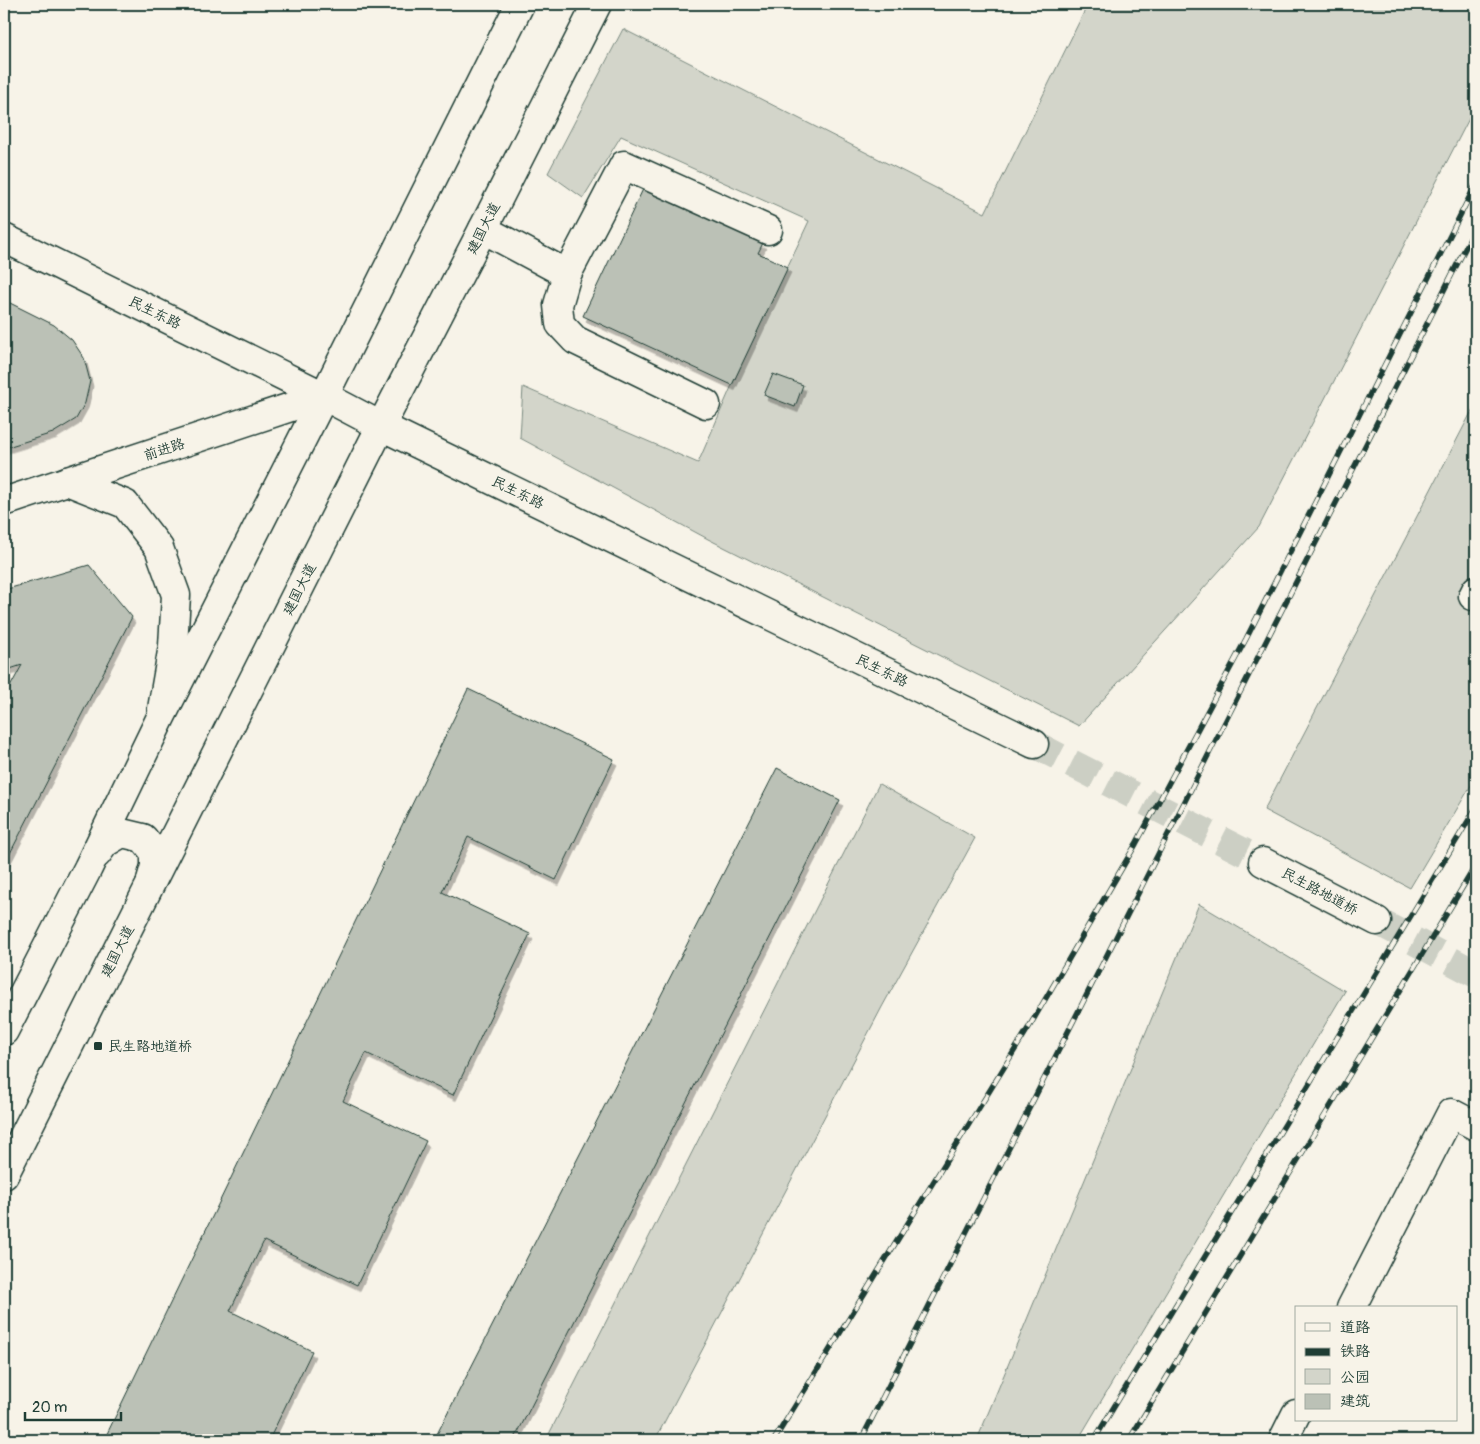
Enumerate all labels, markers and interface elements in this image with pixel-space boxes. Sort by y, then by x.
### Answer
street label: 建国大道 [463,199,504,257]
street label: 民生东路 [126,293,184,332]
street label: 前进路 [142,435,187,464]
street label: 民生东路 [489,473,547,512]
street label: 建国大道 [279,560,320,618]
street label: 民生东路 [853,651,911,690]
street label: 民生路地道桥 [1279,864,1361,919]
street label: 建国大道 [97,922,138,980]
place label: 民生路地道桥 [108,1038,192,1055]
marker: 民生路地道桥 [92,1040,104,1052]
legend [1295,1306,1458,1422]
text: 道路 [1340,1318,1370,1337]
text: 铁路 [1340,1342,1370,1361]
text: 公园 [1340,1368,1370,1387]
scale bar [25,1389,121,1421]
text: 建筑 [1340,1392,1370,1411]
text: 20 m [32,1398,67,1417]

